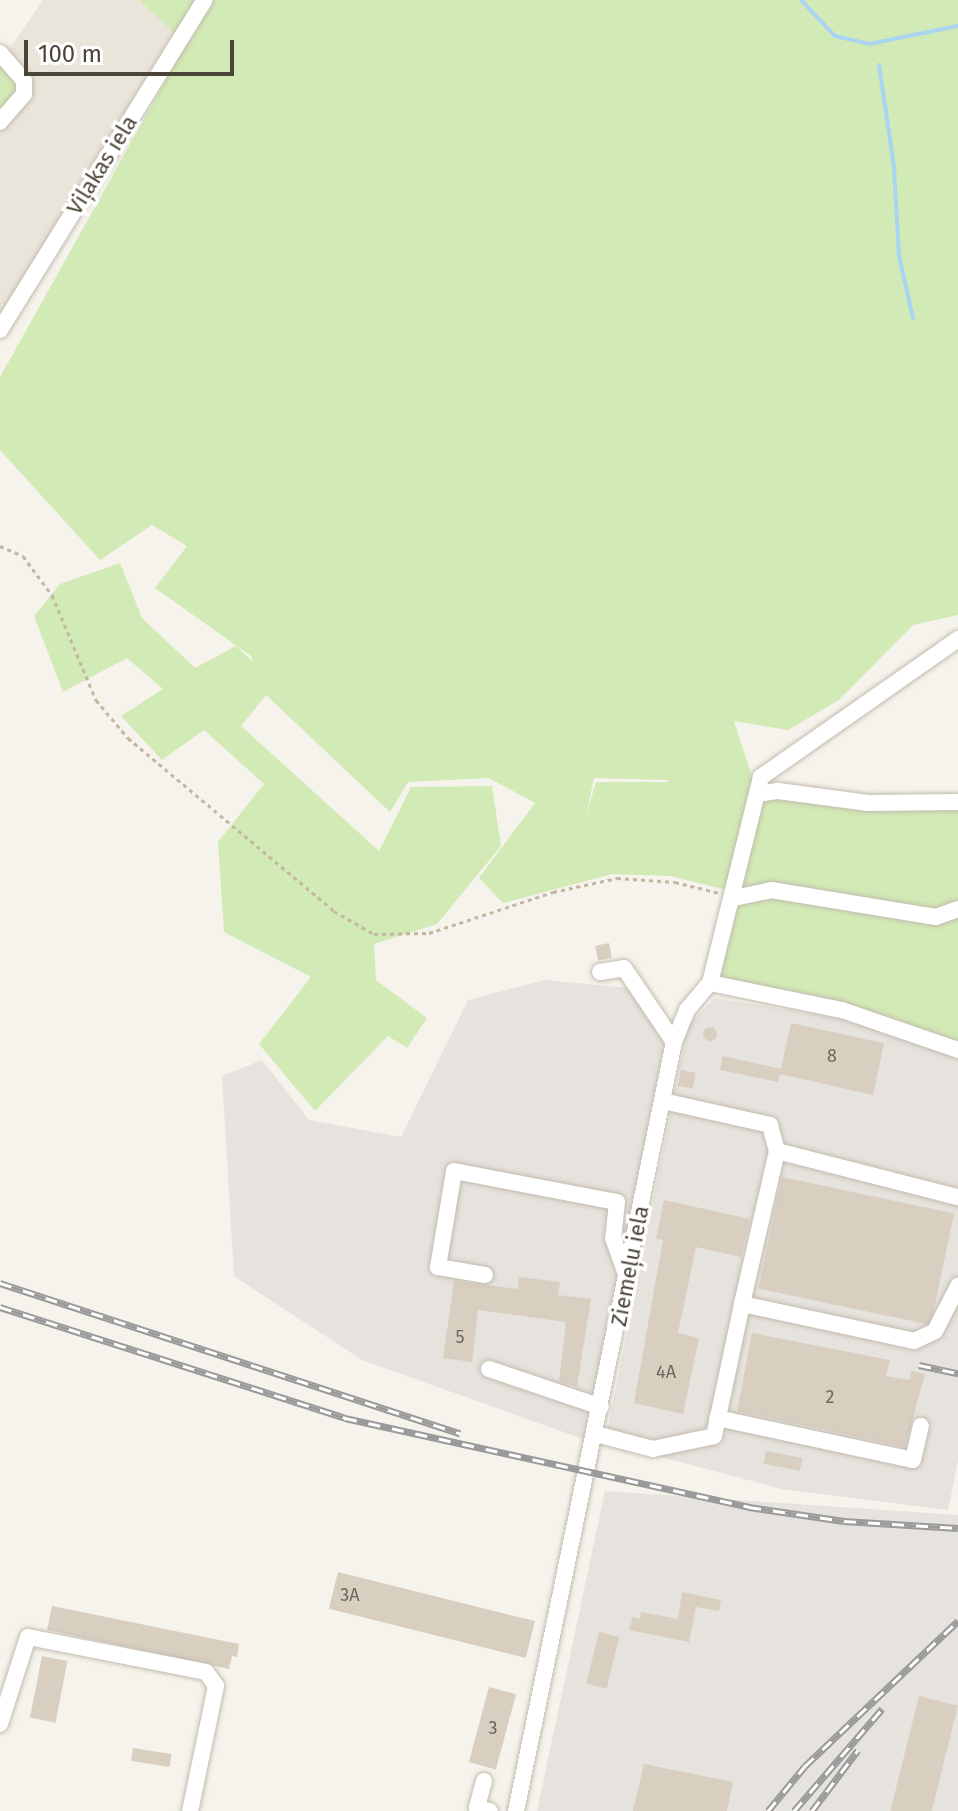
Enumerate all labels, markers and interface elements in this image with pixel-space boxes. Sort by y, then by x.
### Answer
scale bar [28,24,238,74]
text: 100 m [38,40,102,68]
street label: Viļakas iela [61,111,143,219]
house number: 8 [827,1045,837,1067]
street label: Ziemeļu iela [605,1204,655,1328]
house number: 5 [455,1326,465,1348]
house number: 4A [656,1361,676,1383]
house number: 2 [826,1386,834,1408]
house number: 3A [340,1584,360,1606]
house number: 3 [489,1717,497,1739]

